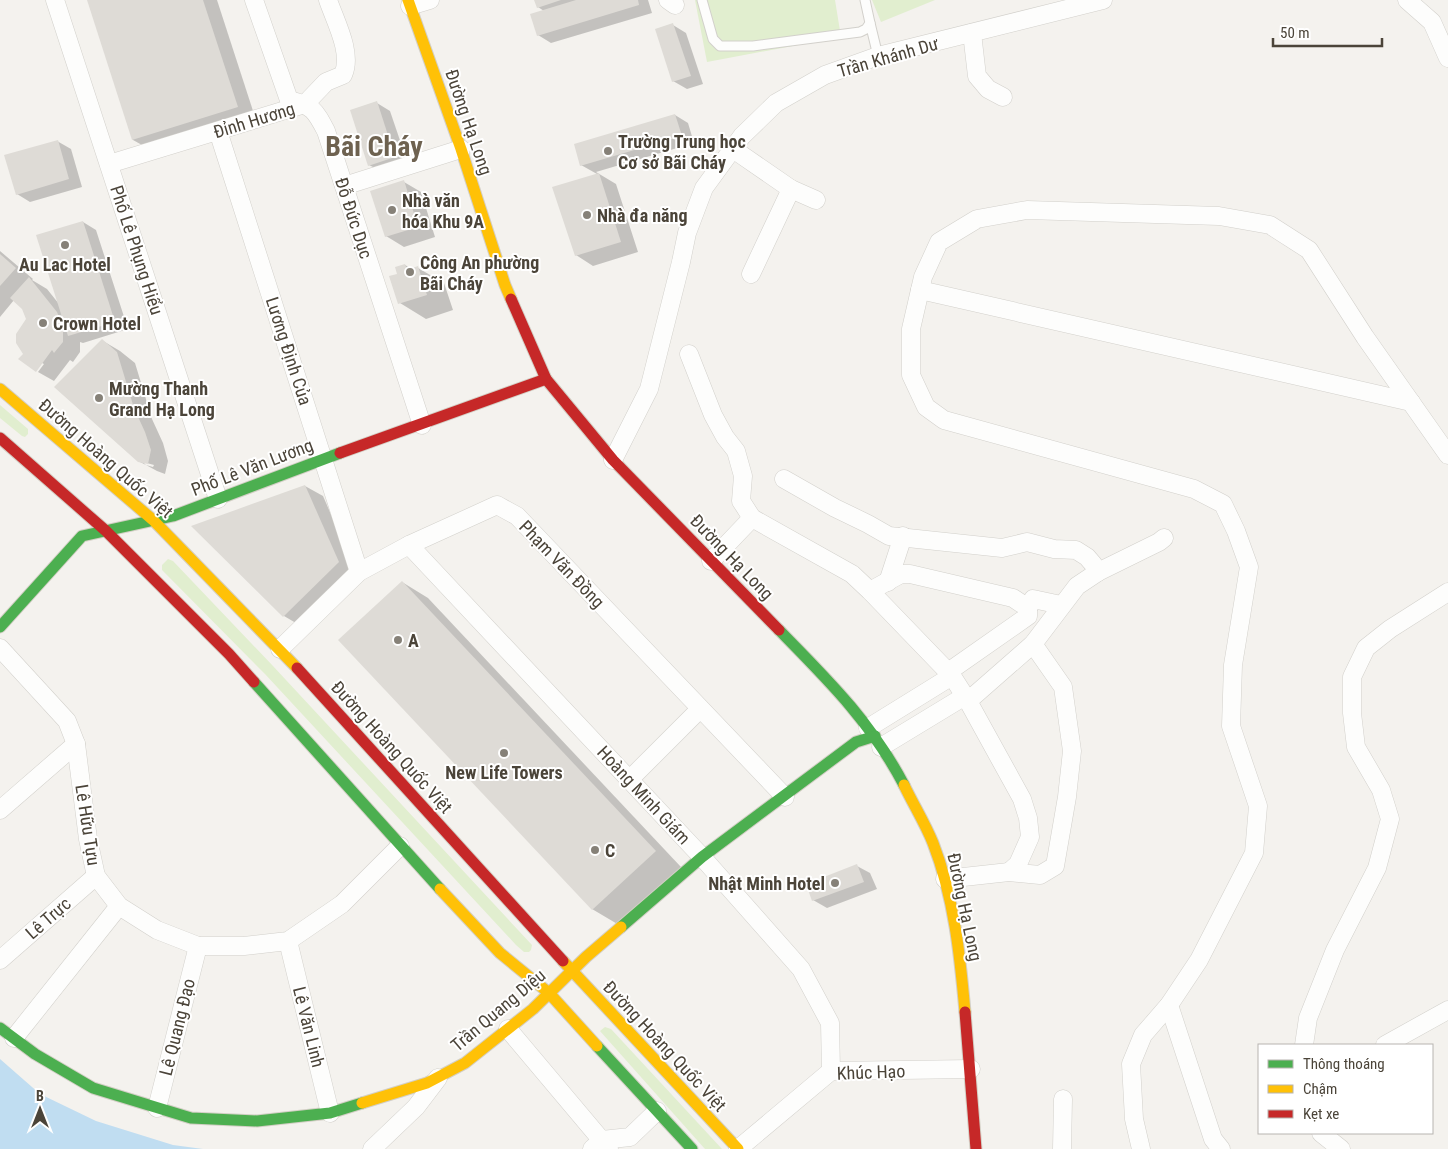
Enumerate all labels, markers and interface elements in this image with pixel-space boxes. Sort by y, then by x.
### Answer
scale bar [1273,15,1382,47]
text: 50 m [1280,24,1310,42]
street label: Trần Khánh Dư [835,33,941,81]
street label: Đường Hạ Long [441,66,497,178]
street label: Đỉnh Hương [211,98,297,142]
district label: Bãi Cháy [325,130,423,163]
place label: Trường Trung học Cơ sở Bãi Cháy [618,131,746,173]
marker: Trường Trung học Cơ sở Bãi Cháy [602,145,614,157]
street label: Đỗ Đức Dục [331,175,377,261]
street label: Phố Lê Phụng Hiểu [106,183,168,317]
place label: Nhà văn hóa Khu 9A [402,190,484,232]
marker: Nhà văn hóa Khu 9A [386,204,398,216]
place label: Nhà đa năng [597,205,688,226]
marker: Nhà đa năng [581,209,593,221]
marker: Au Lac Hotel [59,239,71,251]
place label: Công An phường Bãi Cháy [420,252,539,294]
place label: Au Lac Hotel [19,254,111,275]
marker: Công An phường Bãi Cháy [404,266,416,278]
street label: Lương Định Của [262,294,316,408]
place label: Crown Hotel [53,313,141,334]
marker: Crown Hotel [37,317,49,329]
place label: Mường Thanh Grand Hạ Long [109,378,215,420]
marker: Mường Thanh Grand Hạ Long [93,392,105,404]
street label: Đường Hoàng Quốc Việt [35,394,177,522]
street label: Phố Lê Văn Lương [188,434,316,500]
street label: Đường Hạ Long [686,510,778,604]
street label: Phạm Văn Đồng [515,516,609,612]
place label: A [408,630,419,651]
marker: A [392,634,404,646]
street label: Đường Hoàng Quốc Việt [327,677,457,817]
street label: Hoàng Minh Giám [593,741,695,849]
marker: New Life Towers [498,747,510,759]
place label: New Life Towers [445,762,563,783]
street label: Lê Hữu Tựu [71,783,105,867]
place label: C [605,840,615,861]
marker: C [589,844,601,856]
street label: Đường Hạ Long [943,851,987,963]
place label: Nhật Minh Hotel [708,873,825,894]
marker: Nhật Minh Hotel [829,877,841,889]
street label: Lê Trực [21,893,75,943]
street label: Trần Quang Diệu [447,964,549,1056]
street label: Lê Quang Đạo [155,976,199,1078]
street label: Đường Hoàng Quốc Việt [599,976,731,1116]
street label: Lê Văn Linh [289,984,329,1070]
legend [1258,1044,1433,1134]
text: Thông thoáng [1303,1055,1385,1073]
street label: Khúc Hạo [836,1060,906,1084]
text: Chậm [1303,1080,1337,1098]
north arrow [15,1084,65,1134]
text: B [36,1088,44,1104]
text: Kẹt xe [1303,1105,1339,1123]

